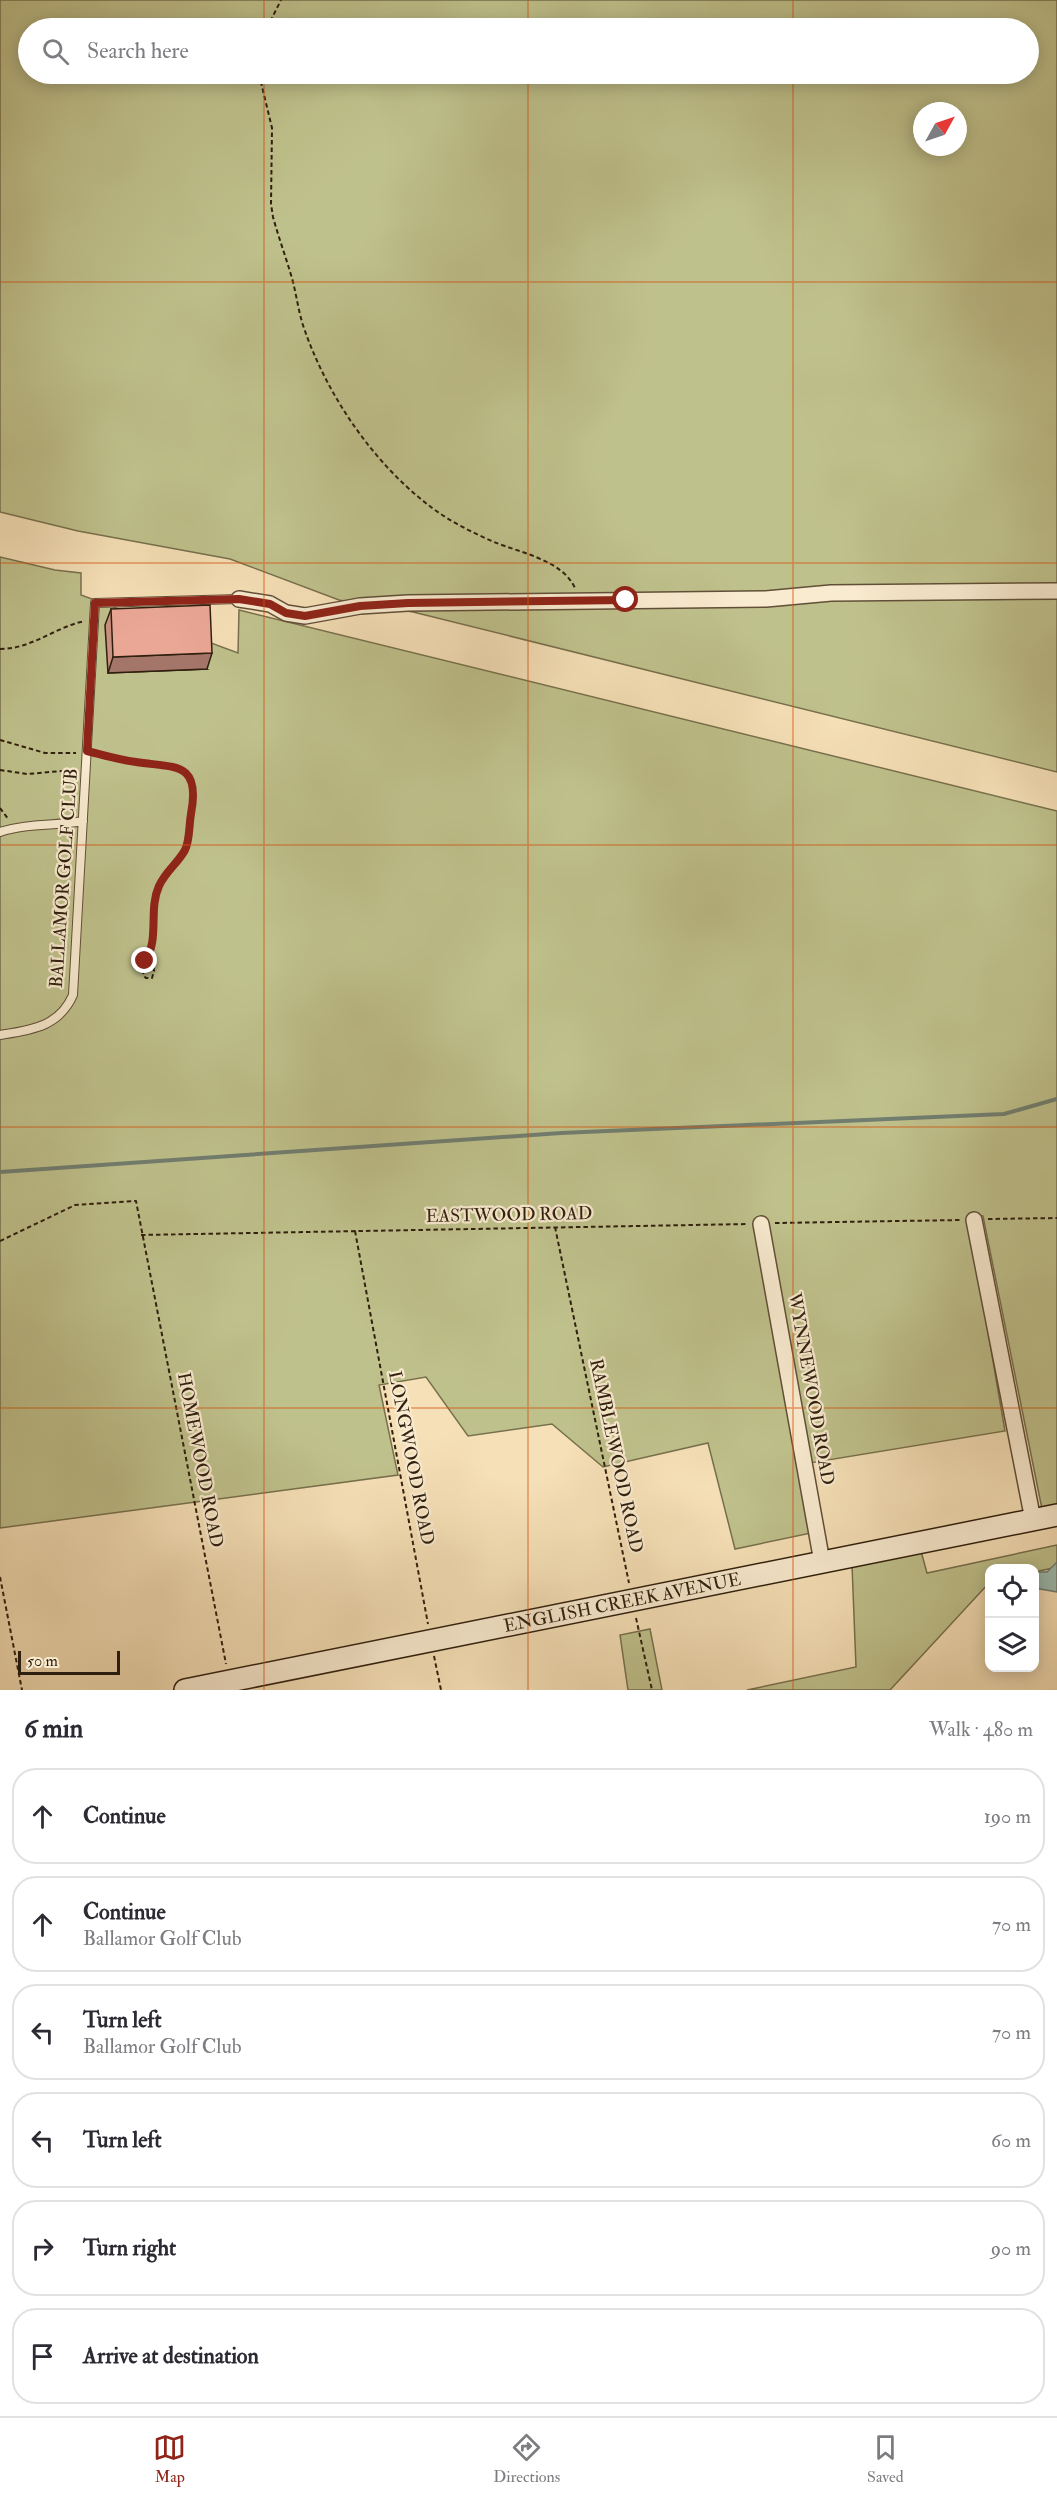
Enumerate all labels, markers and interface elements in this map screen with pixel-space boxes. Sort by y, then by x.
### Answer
search box [18,18,1039,84]
icon: search [39,35,72,68]
text: Search here [87,37,189,65]
north arrow [913,102,967,156]
route start [612,586,638,612]
street label: BALLAMOR GOLF CLUB [45,767,83,989]
route end [131,947,157,973]
street label: EASTWOOD ROAD [426,1202,592,1228]
street label: WYNNEWOOD ROAD [783,1290,839,1487]
street label: RAMBLEWOOD ROAD [584,1357,648,1555]
street label: LONGWOOD ROAD [383,1369,439,1547]
street label: HOMEWOOD ROAD [172,1370,228,1550]
map controls [985,1564,1039,1672]
button: locate [985,1564,1039,1618]
street label: ENGLISH CREEK AVENUE [502,1567,743,1637]
button: layers [985,1618,1039,1672]
scale bar [18,1648,120,1676]
text: 50 m [27,1651,58,1671]
text: 6 min [24,1713,83,1745]
text: Walk · 480 m [929,1717,1033,1742]
icon: ahead [26,1800,59,1833]
text: Continue [83,1802,166,1830]
text: 190 m [984,1804,1031,1829]
text: Continue [83,1898,166,1926]
icon: ahead [26,1908,59,1941]
text: 70 m [992,1912,1031,1937]
text: Ballamor Golf Club [83,1926,242,1951]
text: Turn left [83,2006,162,2034]
icon: left [26,2016,59,2049]
text: 70 m [992,2020,1031,2045]
text: Ballamor Golf Club [83,2034,242,2059]
icon: left [26,2124,59,2157]
text: Turn left [83,2126,162,2154]
text: 60 m [991,2128,1031,2153]
icon: right [26,2232,59,2265]
text: Turn right [83,2234,176,2262]
text: 90 m [991,2236,1031,2261]
icon: arrive [26,2340,59,2373]
text: Arrive at destination [83,2342,259,2370]
tab: Map [153,2431,186,2487]
tab: Directions [493,2431,560,2487]
tab: Saved [867,2431,904,2487]

